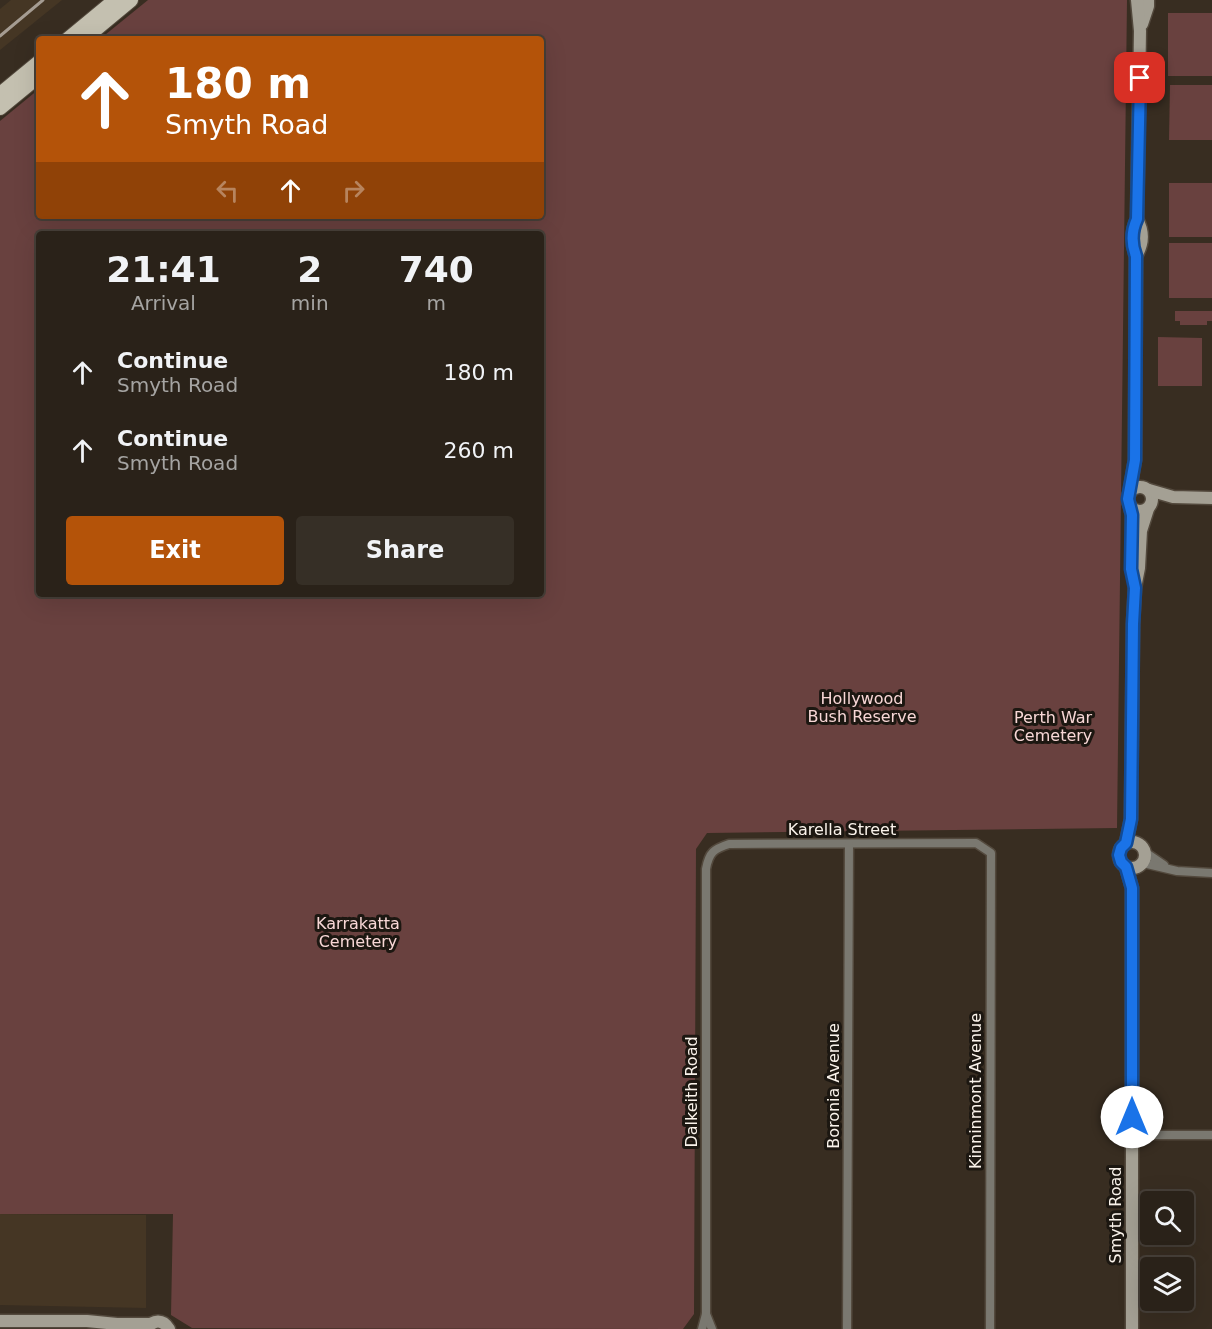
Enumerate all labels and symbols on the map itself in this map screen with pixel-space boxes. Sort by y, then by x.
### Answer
pin [1114,52,1165,103]
park label: Hollywood Bush Reserve [808,689,917,726]
park label: Perth War Cemetery [1014,708,1093,745]
street label: Karella Street [788,820,896,839]
park label: Karrakatta Cemetery [316,914,400,951]
street label: Kinninmont Avenue [966,1013,985,1169]
street label: Boronia Avenue [824,1023,843,1149]
street label: Dalkeith Road [682,1036,701,1148]
position arrow [1100,1085,1164,1149]
street label: Smyth Road [1106,1167,1125,1263]

